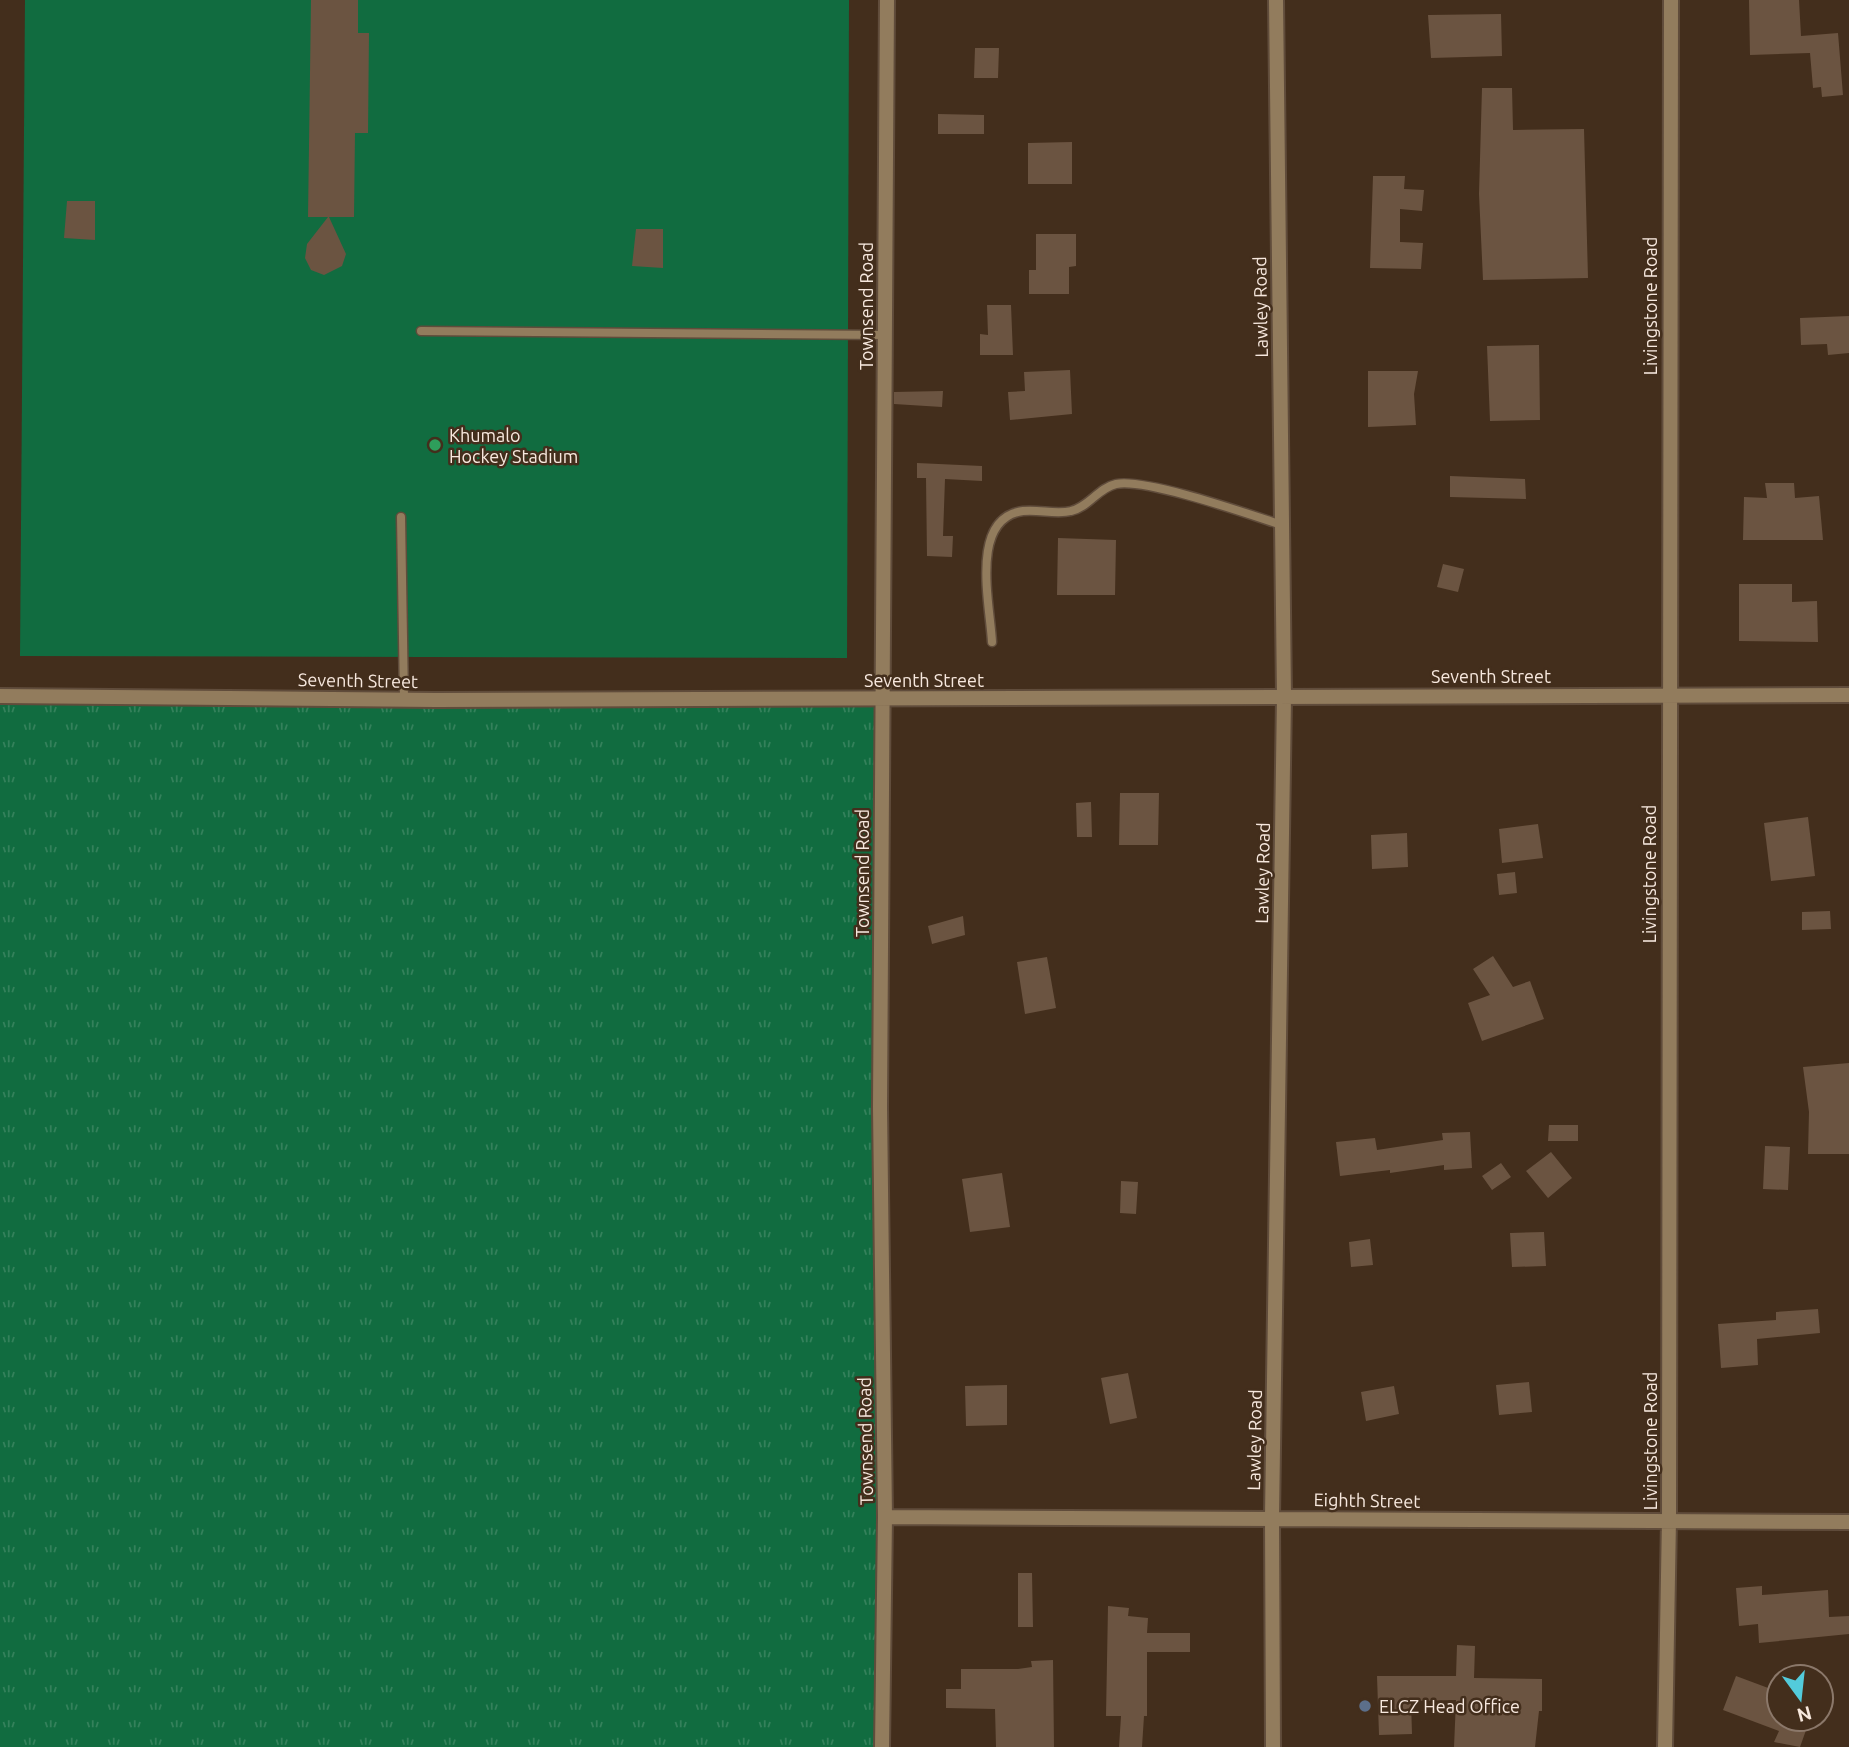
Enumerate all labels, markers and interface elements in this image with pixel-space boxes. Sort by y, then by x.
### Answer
street label: Livingstone Road [1640,237,1660,375]
street label: Townsend Road [856,242,876,370]
street label: Lawley Road [1249,256,1271,358]
place label: Khumalo Hockey Stadium [449,425,578,466]
marker: Khumalo Hockey Stadium [427,437,443,453]
street label: Seventh Street [1431,666,1551,686]
street label: Seventh Street [298,669,418,691]
street label: Seventh Street [864,670,984,690]
street label: Livingstone Road [1639,805,1659,943]
street label: Townsend Road [852,809,872,937]
street label: Lawley Road [1251,822,1273,924]
street label: Livingstone Road [1640,1372,1660,1510]
street label: Townsend Road [854,1377,876,1505]
street label: Lawley Road [1243,1389,1265,1491]
street label: Eighth Street [1313,1489,1421,1511]
north arrow [1765,1663,1835,1733]
place label: ELCZ Head Office [1379,1696,1520,1716]
marker: ELCZ Head Office [1357,1698,1373,1714]
text: N [1795,1702,1814,1727]

